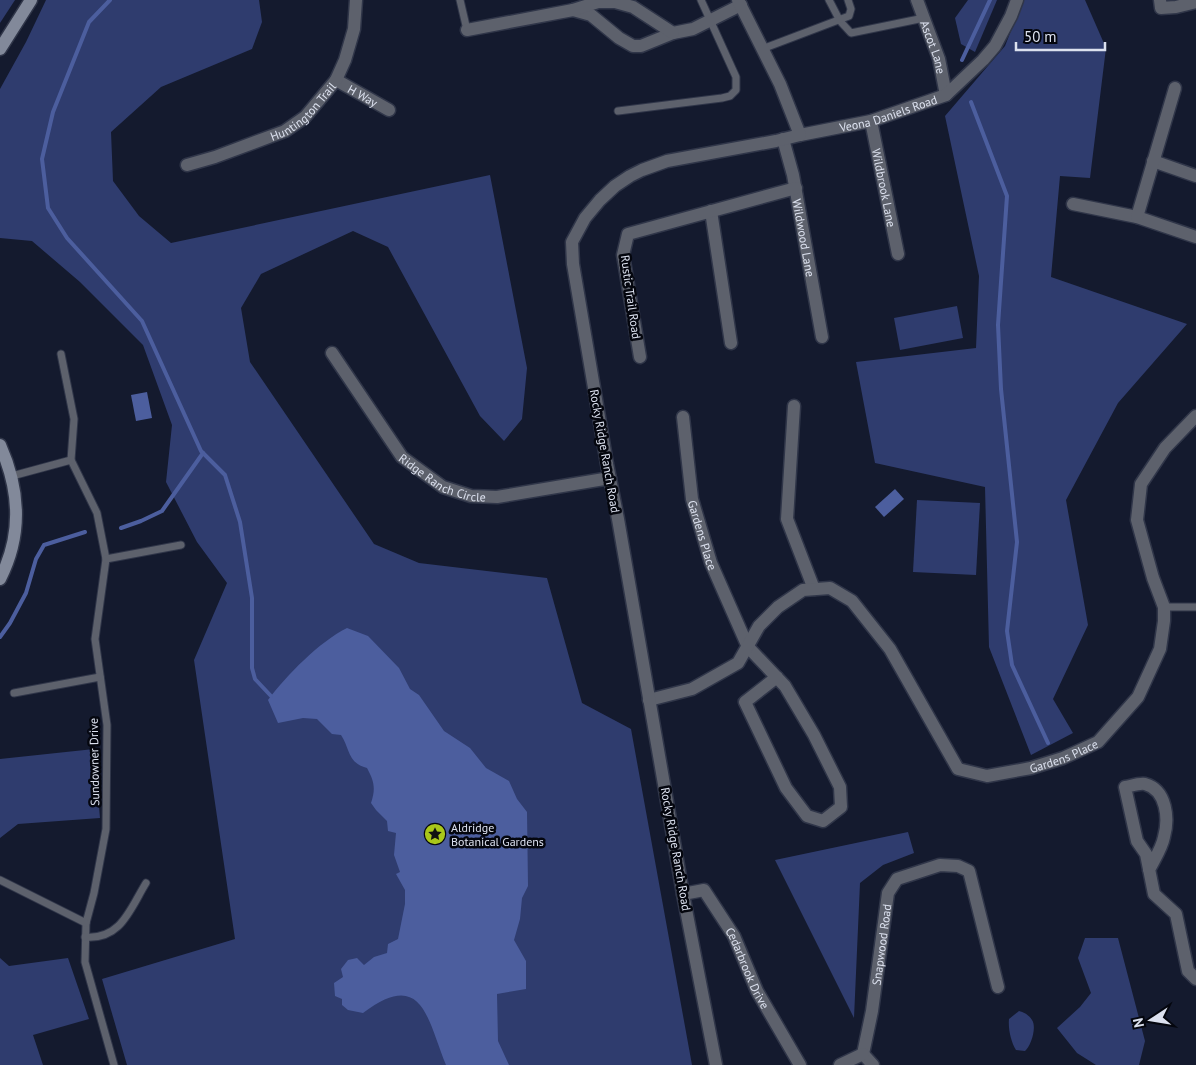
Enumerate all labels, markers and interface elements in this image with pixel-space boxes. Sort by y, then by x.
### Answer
street label: Ascot Lane [918,18,949,75]
scale bar [1016,20,1105,52]
text: 50 m [1024,27,1057,46]
street label: Huntington Trail [268,78,339,143]
street label: H Way [345,81,381,110]
street label: Veona Daniels Road [837,91,939,135]
street label: Wildbrook Lane [869,147,900,228]
street label: Wildwood Lane [790,197,819,278]
street label: Rustic Trail Road [618,254,644,340]
street label: Rocky Ridge Ranch Road [587,388,623,514]
street label: Ridge Ranch Circle [396,450,486,504]
street label: Gardens Place [685,498,721,572]
street label: Sundowner Drive [86,718,102,806]
street label: Gardens Place [1027,736,1100,776]
street label: Rocky Ridge Ranch Road [658,786,694,912]
place label: Aldridge Botanical Gardens [451,820,544,849]
place icon: Aldridge Botanical Gardens [423,822,447,846]
street label: Snapwood Road [868,903,894,986]
street label: Cedarbrook Drive [723,924,773,1011]
north arrow [1126,995,1176,1045]
text: N [1129,1016,1148,1029]

